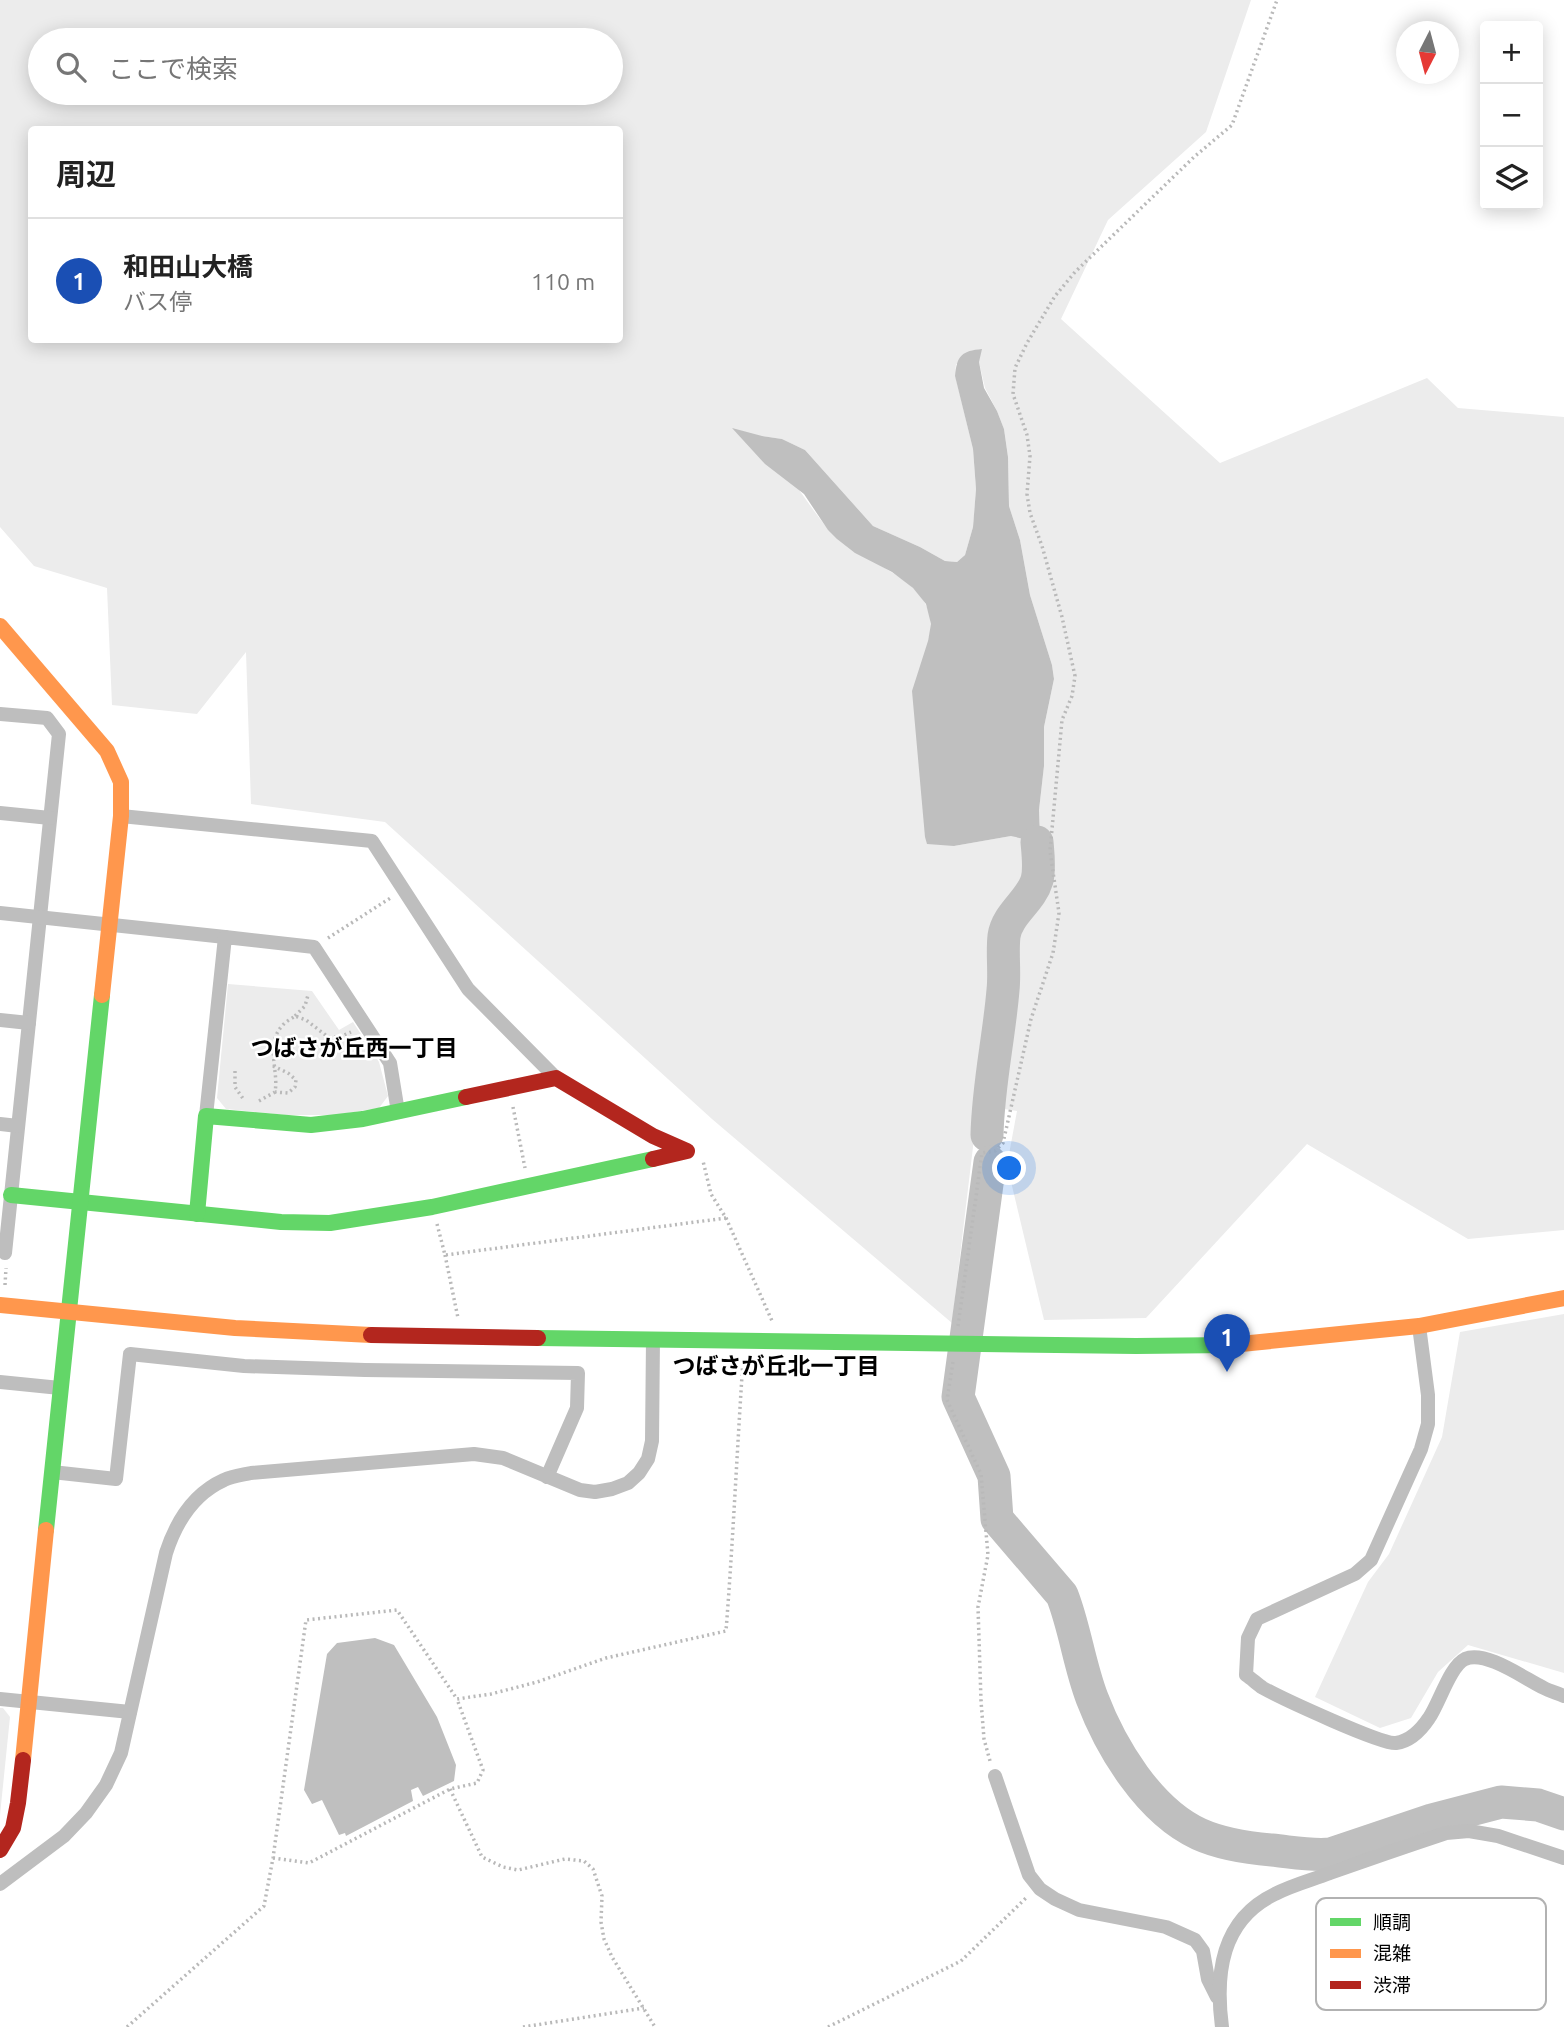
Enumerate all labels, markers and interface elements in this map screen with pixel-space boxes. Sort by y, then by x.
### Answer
north arrow [1396,21,1459,84]
map controls [1480,21,1543,210]
button: + [1480,21,1543,84]
search box [28,28,623,105]
icon: search [52,48,90,86]
text: ここで検索 [108,54,238,83]
button: − [1480,84,1543,147]
button: layers [1480,147,1543,210]
text: 周辺 [56,157,116,191]
text: 和田山大橋 [123,252,253,281]
text: 1 [73,269,85,294]
text: 110 m [531,269,595,294]
text: バス停 [123,289,192,314]
district label: つばさが丘西一丁目 [251,1035,458,1060]
your location [992,1151,1026,1185]
pin: 1 [1204,1314,1250,1372]
district label: つばさが丘北一丁目 [673,1353,880,1378]
legend [1316,1898,1546,2010]
text: 順調 [1373,1911,1411,1933]
text: 混雑 [1373,1942,1411,1964]
text: 渋滞 [1373,1974,1411,1996]

